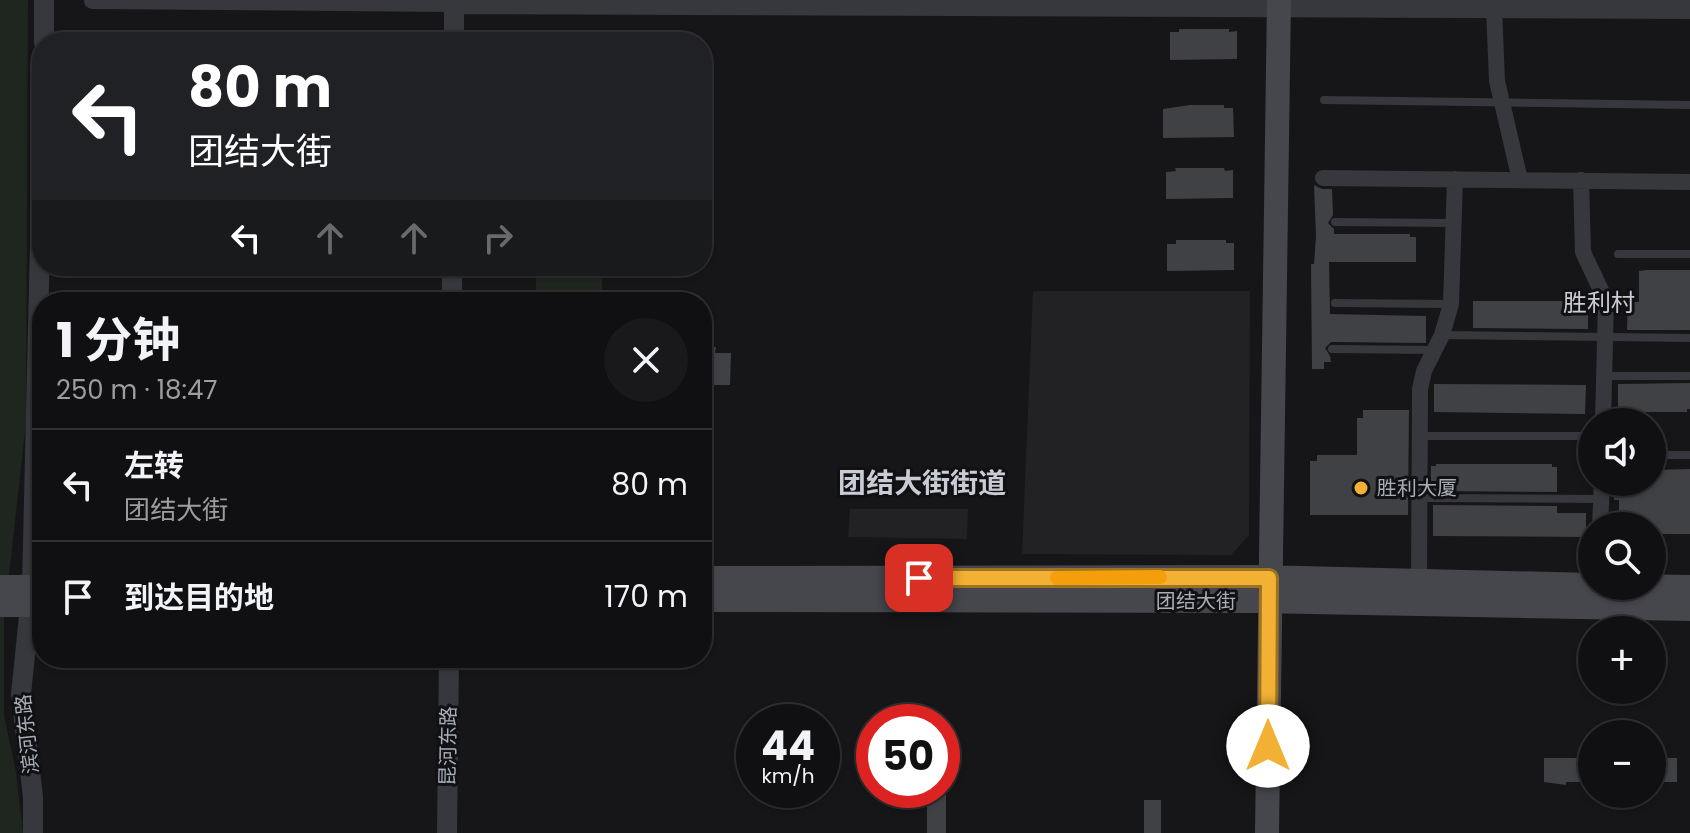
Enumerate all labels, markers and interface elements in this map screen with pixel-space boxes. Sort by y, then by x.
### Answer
text: 80 m [188,48,332,127]
icon: left [56,64,160,168]
text: 团结大街 [188,126,332,177]
icon: left [224,216,268,260]
icon: ahead [308,216,352,260]
icon: ahead [392,216,436,260]
icon: right [476,216,520,260]
district label: 胜利村 [1563,286,1635,319]
text: 1 分钟 [56,307,180,374]
button: close [604,318,688,402]
text: 250 m · 18:47 [56,372,218,408]
map controls [1578,408,1666,808]
button: sound [1578,408,1666,496]
text: 左转 [124,444,184,487]
icon: left [56,463,100,507]
text: 80 m [611,463,688,506]
district label: 团结大街街道 [838,464,1006,503]
place label: 胜利大厦 [1377,474,1457,502]
marker: 胜利大厦 [1352,479,1370,497]
text: 团结大街 [124,492,228,528]
button: search [1578,512,1666,600]
pin [885,544,953,612]
icon: arrive [897,556,941,600]
icon: arrive [56,575,100,619]
text: 170 m [604,575,688,618]
text: 到达目的地 [124,576,274,619]
street label: 团结大街 [1156,587,1236,615]
button: + [1578,616,1666,704]
street label: 滨河东路 [9,693,45,775]
speed limit sign: 50 [856,704,960,808]
position arrow [1226,704,1310,788]
street label: 昆河东路 [433,706,463,786]
text: 44 [761,718,815,774]
button: − [1578,720,1666,808]
text: km/h [761,762,815,790]

